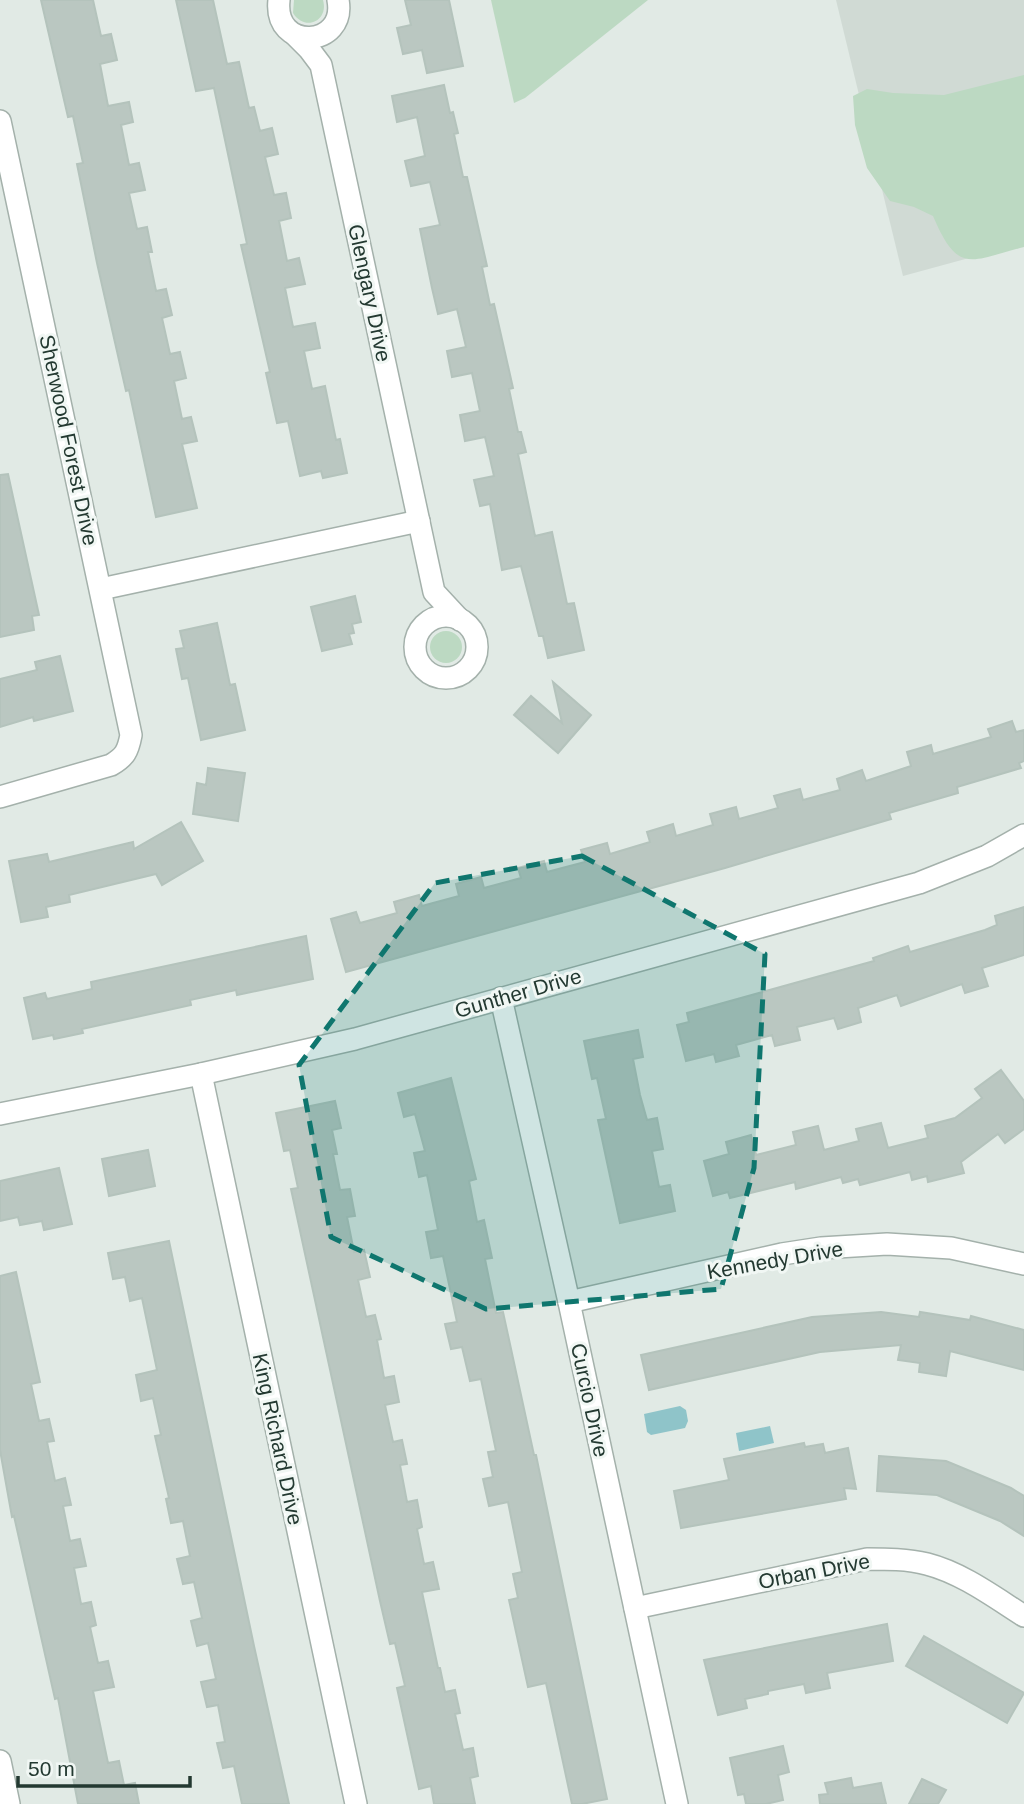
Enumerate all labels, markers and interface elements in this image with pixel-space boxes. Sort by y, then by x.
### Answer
street label: Glengary Drive [344,222,396,364]
street label: Sherwood Forest Drive [35,333,103,547]
street label: Gunther Drive [452,964,584,1022]
street label: Kennedy Drive [705,1237,845,1283]
street label: Curcio Drive [567,1341,613,1459]
street label: King Richard Drive [249,1351,307,1527]
street label: Orban Drive [756,1549,872,1593]
scale bar [18,1744,189,1788]
text: 50 m [28,1757,75,1780]

